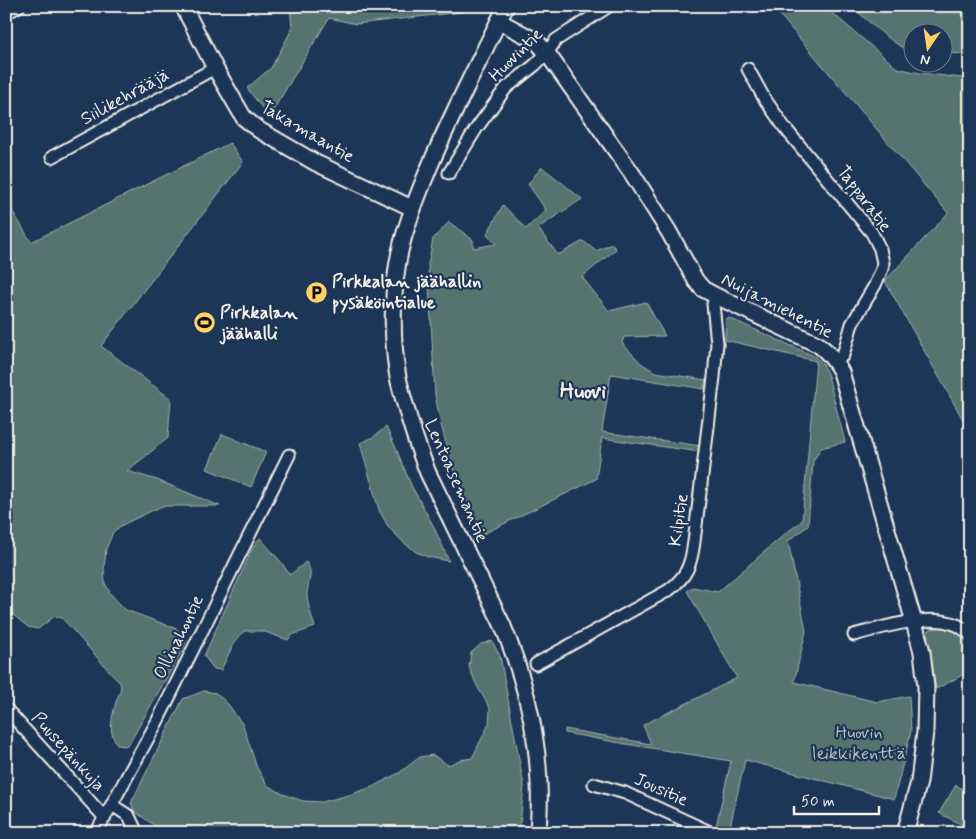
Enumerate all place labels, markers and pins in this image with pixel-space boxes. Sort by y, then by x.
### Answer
place label: Pirkkalan jäähallin pysäköintialue [332,270,481,315]
parking icon: Pirkkalan jäähallin pysäköintialue [304,280,328,304]
place label: Pirkkalan jäähalli [219,301,299,346]
sports icon: Pirkkalan jäähalli [192,311,216,335]

